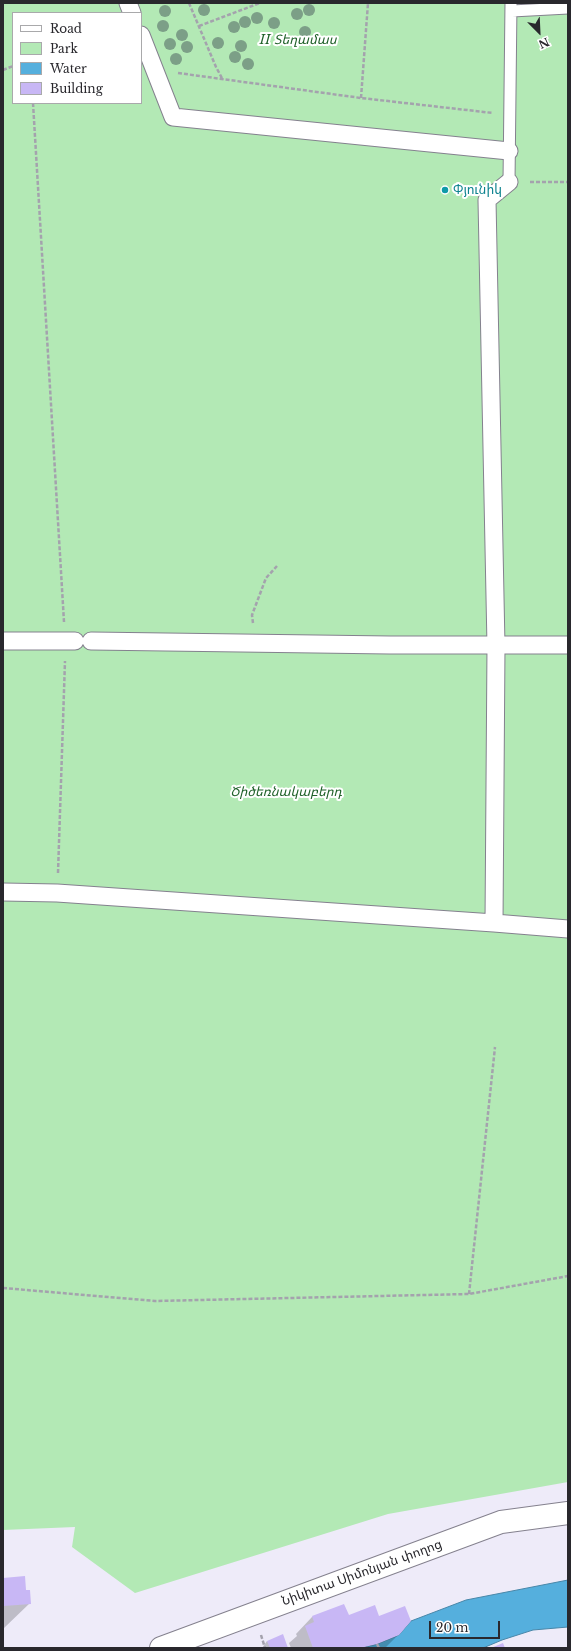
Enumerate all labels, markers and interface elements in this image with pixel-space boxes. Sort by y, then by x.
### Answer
legend [12,12,142,104]
north arrow [519,12,559,52]
text: Road [50,21,82,36]
park label: II Տեղամաս [260,32,336,48]
text: N [536,34,551,51]
text: Park [50,41,78,56]
text: Water [50,61,87,76]
text: Building [50,81,103,96]
place label: Փյունիկ [453,182,502,198]
marker: Փյունիկ [440,185,450,195]
park label: Ծիծեռնակաբերդ [230,784,342,800]
street label: Նիկիտա Սիմոնյան փողոց [280,1537,444,1609]
scale bar [431,1613,502,1639]
text: 20 m [436,1620,468,1635]

